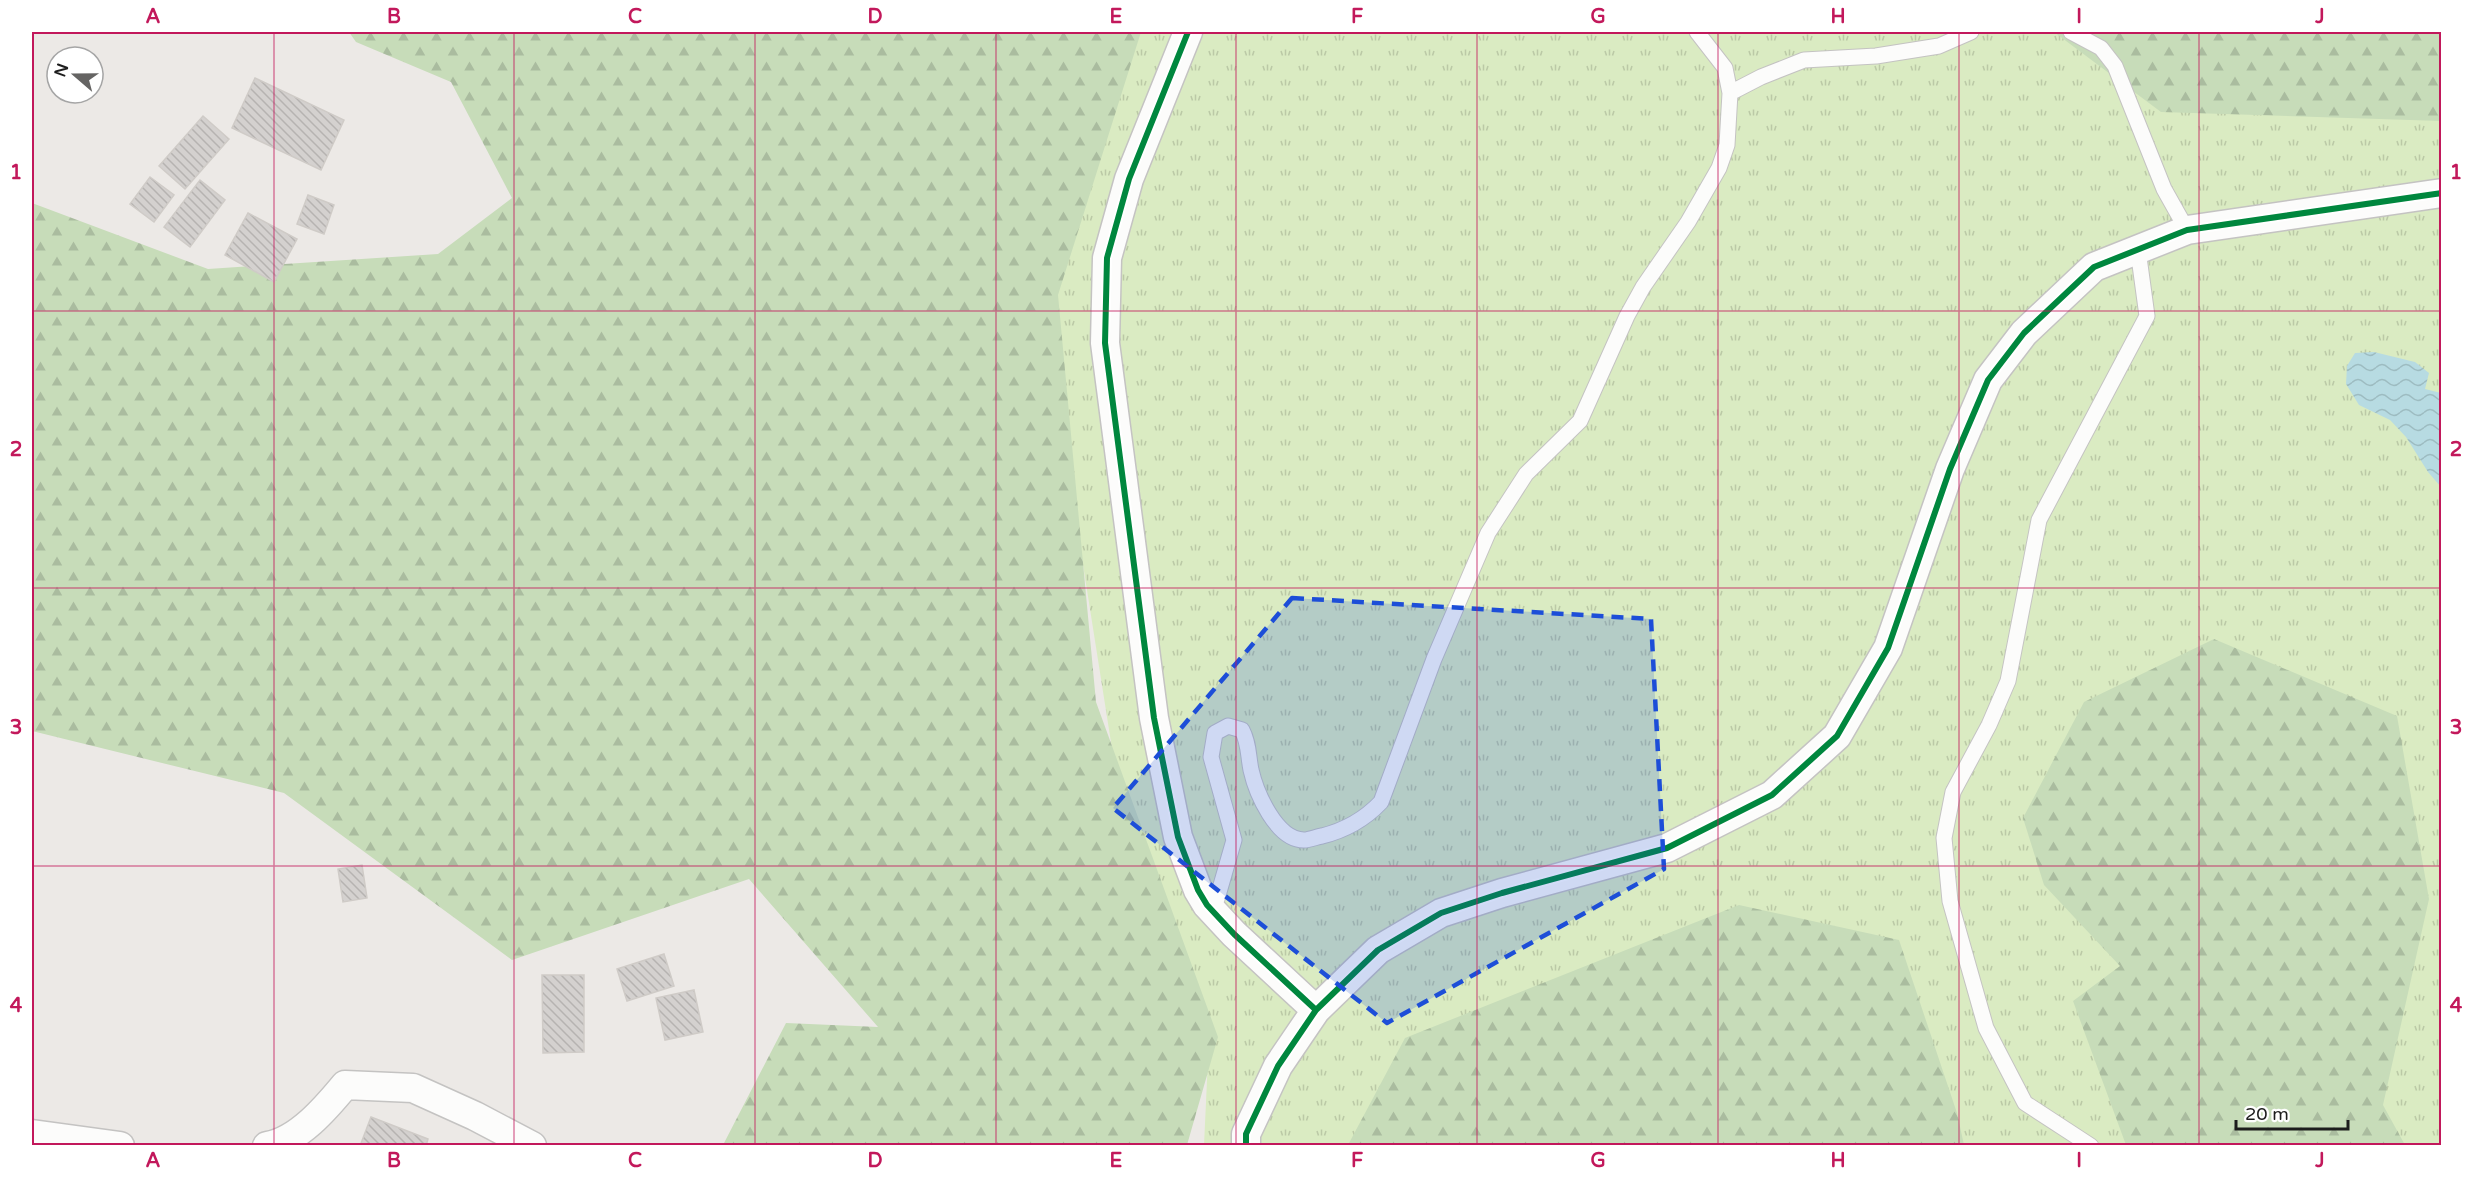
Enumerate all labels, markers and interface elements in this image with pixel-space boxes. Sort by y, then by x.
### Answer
text: A [146,5,161,29]
text: B [387,5,401,29]
text: C [628,5,642,29]
text: D [867,5,883,29]
text: E [1110,5,1123,29]
text: F [1351,5,1363,29]
text: G [1590,5,1606,29]
text: H [1830,5,1846,29]
text: I [2076,5,2082,29]
text: J [2314,5,2325,29]
north arrow [45,45,105,105]
text: N [50,61,73,80]
text: 1 [10,161,22,185]
text: 1 [2450,161,2462,185]
text: 2 [10,438,22,462]
text: 2 [2450,438,2462,462]
text: 3 [10,716,22,740]
text: 3 [2450,716,2462,740]
text: 4 [10,994,23,1018]
text: 4 [2450,994,2463,1018]
scale bar [2236,1093,2348,1131]
text: 20 m [2245,1103,2289,1125]
text: A [146,1149,161,1173]
text: B [387,1149,401,1173]
text: C [628,1149,642,1173]
text: D [867,1149,883,1173]
text: E [1110,1149,1123,1173]
text: F [1351,1149,1363,1173]
text: G [1590,1149,1606,1173]
text: H [1830,1149,1846,1173]
text: I [2076,1149,2082,1173]
text: J [2314,1149,2325,1173]

